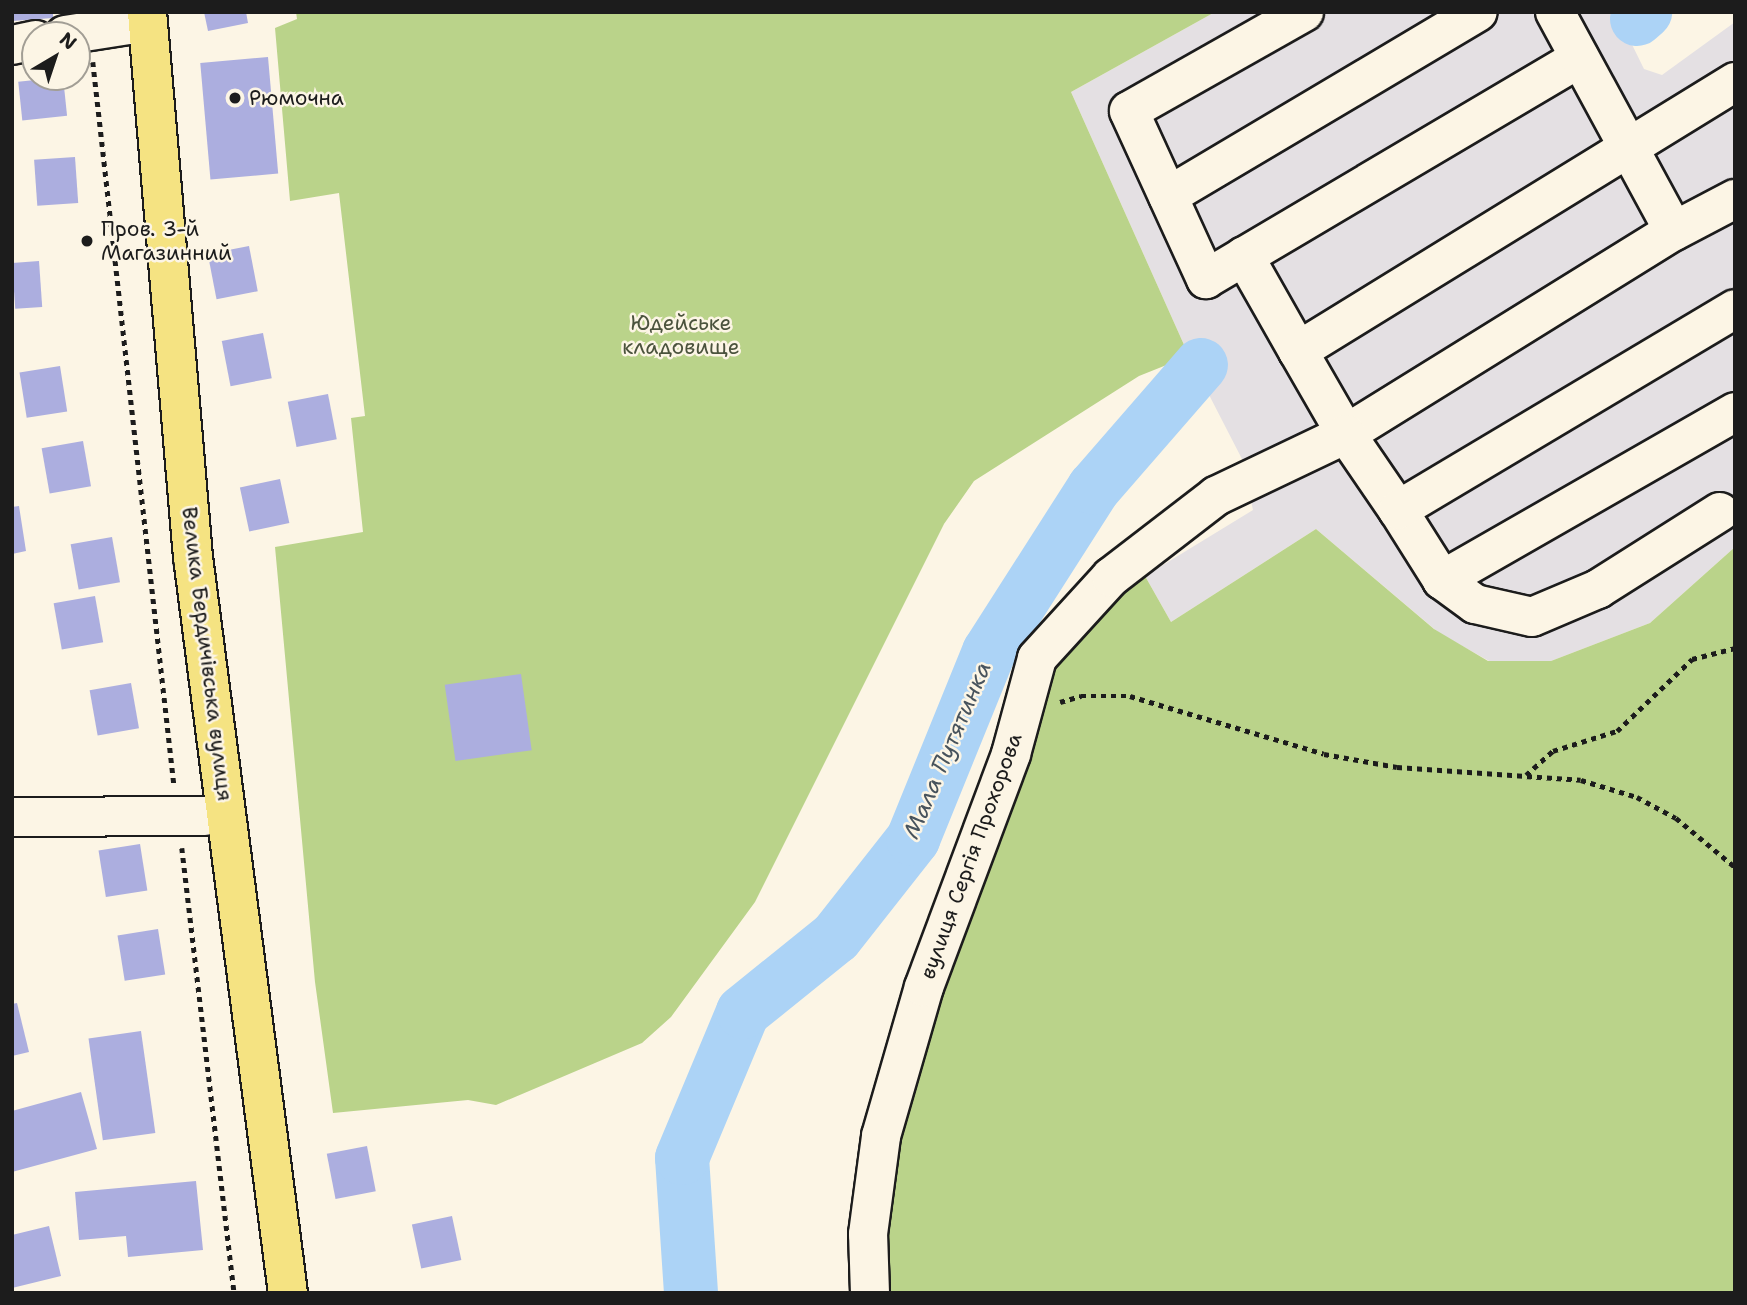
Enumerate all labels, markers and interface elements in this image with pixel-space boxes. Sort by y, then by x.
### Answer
north arrow [21,21,91,91]
text: N [55,26,82,55]
place label: Рюмочна [249,85,344,111]
marker: Рюмочна [227,90,243,106]
place label: Пров. 3-й Магазинний [101,216,232,266]
marker: Пров. 3-й Магазинний [79,233,95,249]
park label: Юдейське кладовище [622,310,740,360]
street label: Велика Бердичівська вулиця [176,505,238,803]
water label: Мала Путятинка [897,657,997,843]
street label: вулиця Сергія Прохорова [915,730,1027,982]

